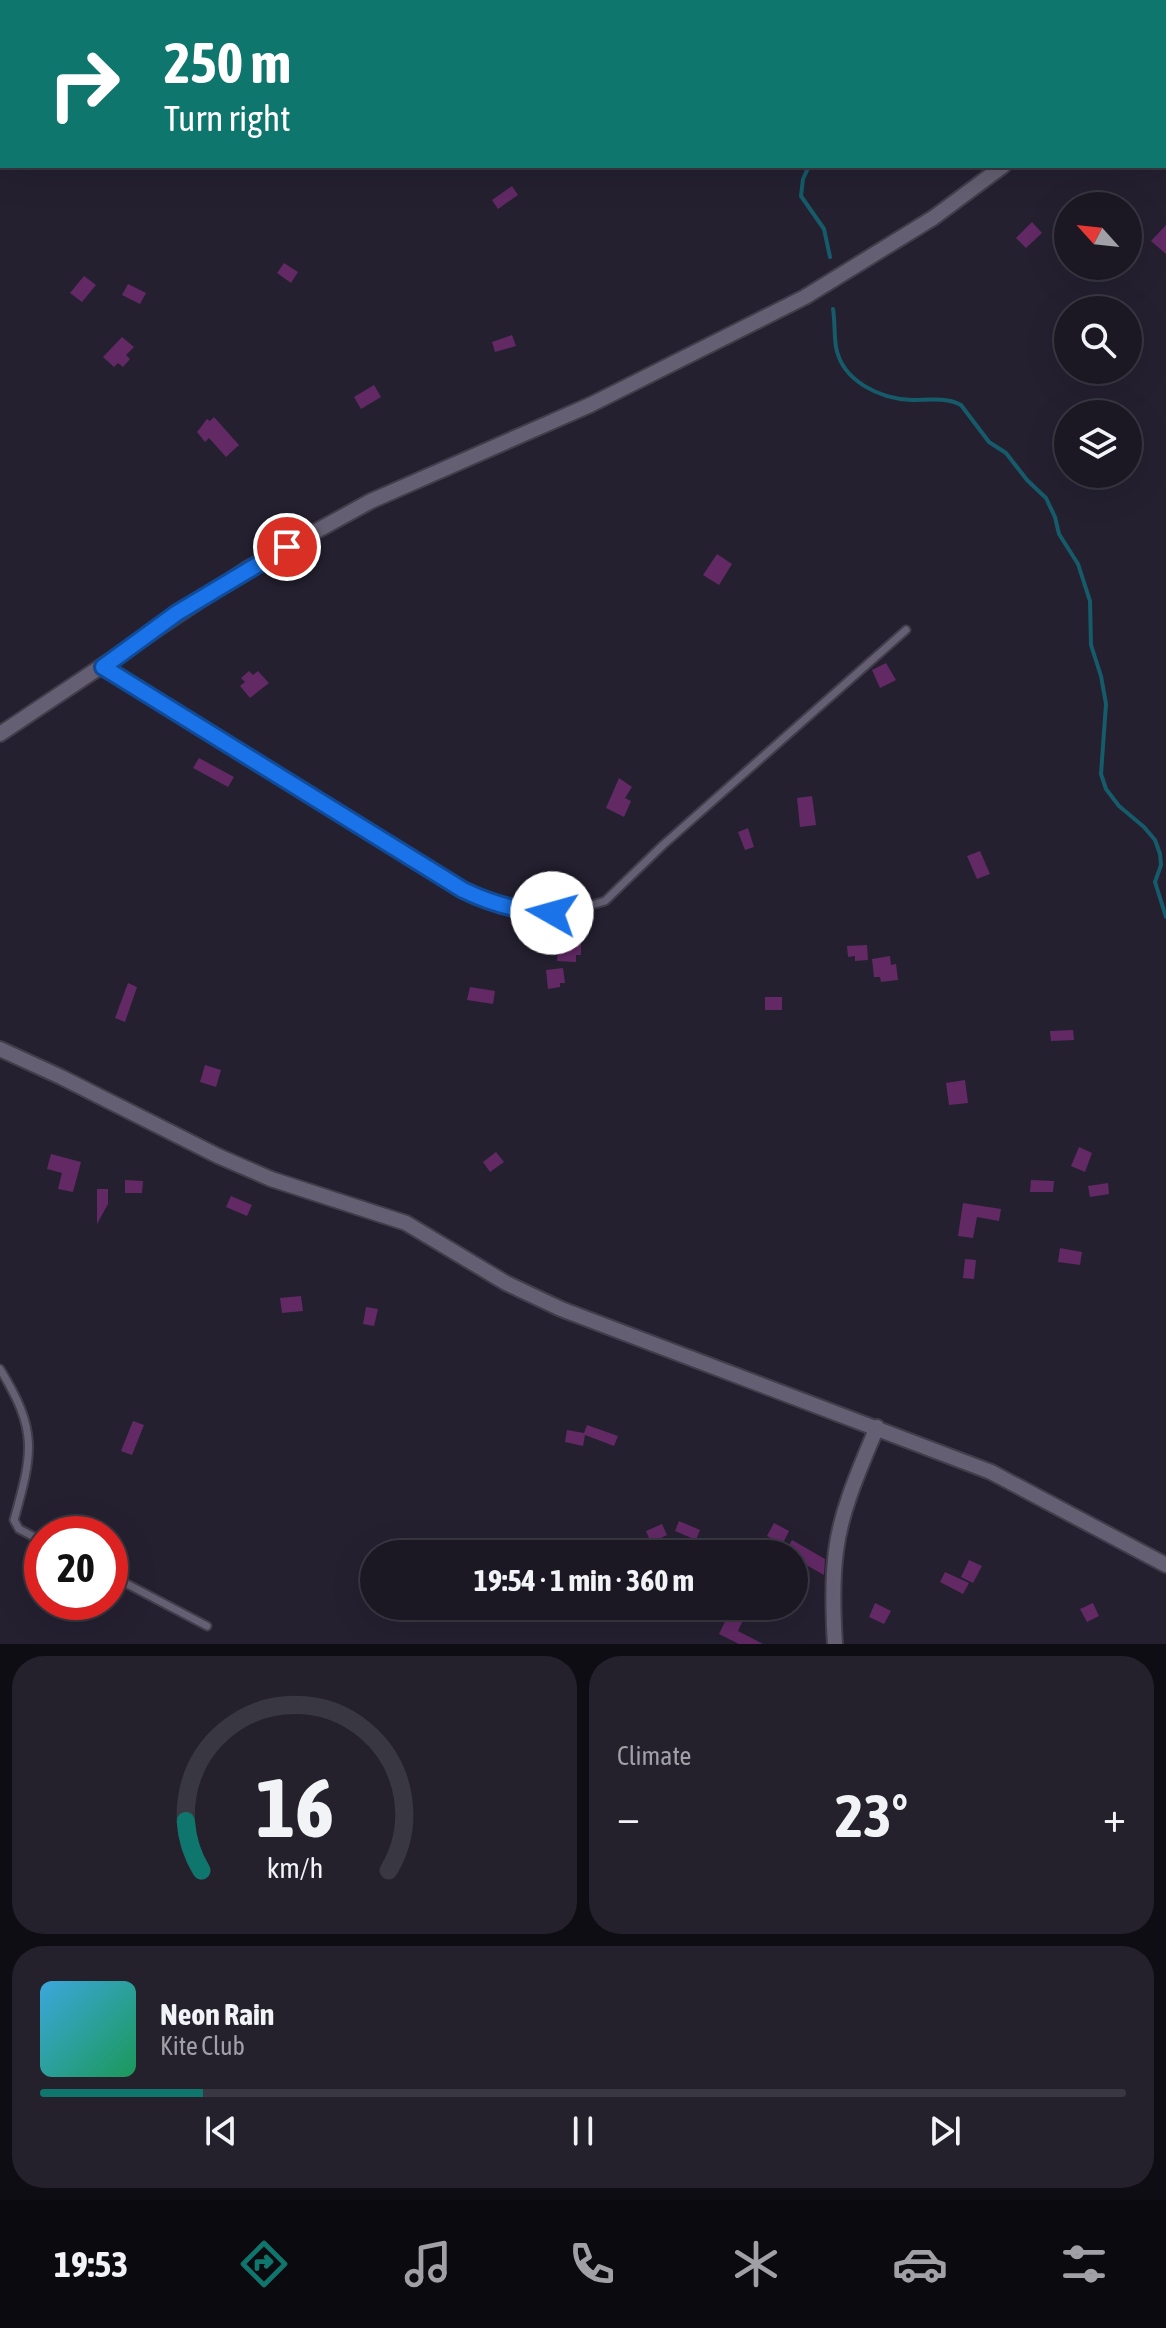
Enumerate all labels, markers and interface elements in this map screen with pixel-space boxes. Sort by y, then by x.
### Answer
text: 250 m [164,31,291,95]
icon: right [32,32,136,136]
text: Turn right [164,97,291,139]
north arrow [1054,192,1142,280]
map controls [1054,192,1142,488]
button: search [1054,296,1142,384]
button: layers [1054,400,1142,488]
pin [253,513,321,581]
icon: arrive [265,525,309,569]
position arrow [510,871,594,955]
speed limit sign: 20 [24,1516,128,1620]
text: 19:54 · 1 min · 360 m [474,1563,694,1597]
text: Climate [617,1741,691,1771]
text: 16 [255,1759,334,1855]
text: 23° [835,1781,908,1850]
text: − [617,1791,640,1841]
text: + [1103,1791,1126,1841]
text: km/h [266,1851,323,1884]
text: Neon Rain [160,1997,274,2031]
text: Kite Club [160,2031,245,2061]
icon: previous [199,2109,243,2153]
icon: pause [561,2109,605,2153]
icon: next [923,2109,967,2153]
icon: directions [236,2236,292,2292]
icon: music [400,2236,456,2292]
icon: phone [564,2236,620,2292]
icon: climate [728,2236,784,2292]
icon: car [892,2236,948,2292]
icon: filters [1056,2236,1112,2292]
text: 19:53 [54,2243,128,2285]

